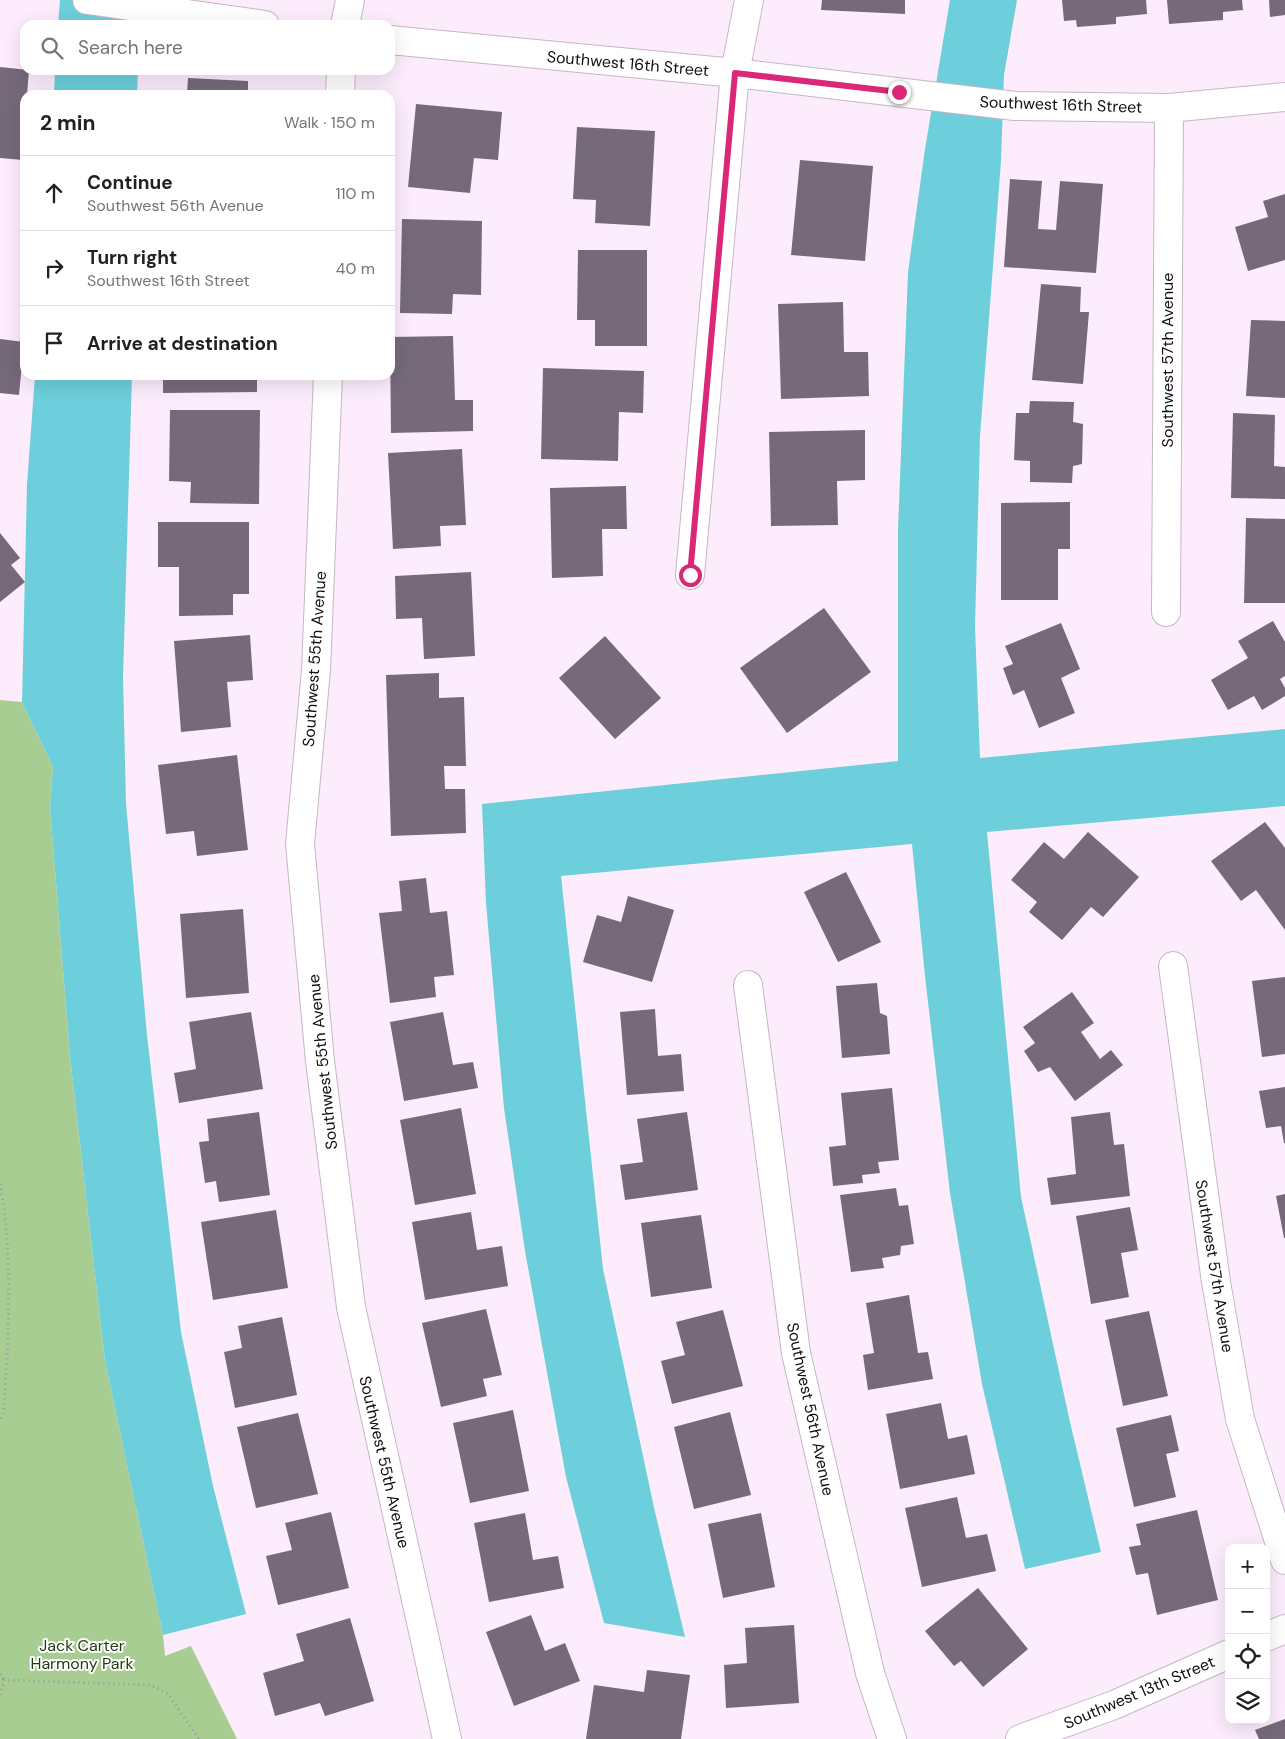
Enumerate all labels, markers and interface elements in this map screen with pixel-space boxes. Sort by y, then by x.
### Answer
search box [20,20,395,75]
icon: search [38,34,66,62]
text: Search here [78,35,183,60]
street label: Southwest 16th Street [546,46,710,81]
route end [888,81,911,104]
street label: Southwest 16th Street [979,91,1143,118]
text: 2 min [40,109,96,137]
text: Walk · 150 m [284,112,375,133]
text: Continue [87,170,173,195]
icon: ahead [40,179,68,207]
text: 110 m [336,183,375,204]
text: Southwest 56th Avenue [87,195,264,216]
text: Turn right [87,245,177,270]
icon: right [40,254,68,282]
text: 40 m [336,258,375,279]
text: Southwest 16th Street [87,270,250,291]
street label: Southwest 57th Avenue [1157,273,1178,447]
icon: arrive [40,329,68,357]
text: Arrive at destination [87,331,278,356]
route start [679,564,702,587]
street label: Southwest 55th Avenue [298,570,331,748]
street label: Southwest 55th Avenue [303,973,342,1151]
street label: Southwest 57th Avenue [1190,1178,1239,1354]
street label: Southwest 56th Avenue [782,1321,839,1498]
street label: Southwest 55th Avenue [354,1374,415,1550]
map controls [1225,1544,1270,1724]
button: + [1225,1544,1270,1589]
button: − [1225,1589,1270,1634]
button: locate [1225,1634,1270,1679]
park label: Jack Carter Harmony Park [31,1635,133,1674]
street label: Southwest 13th Street [1060,1651,1218,1734]
button: layers [1225,1679,1270,1724]

